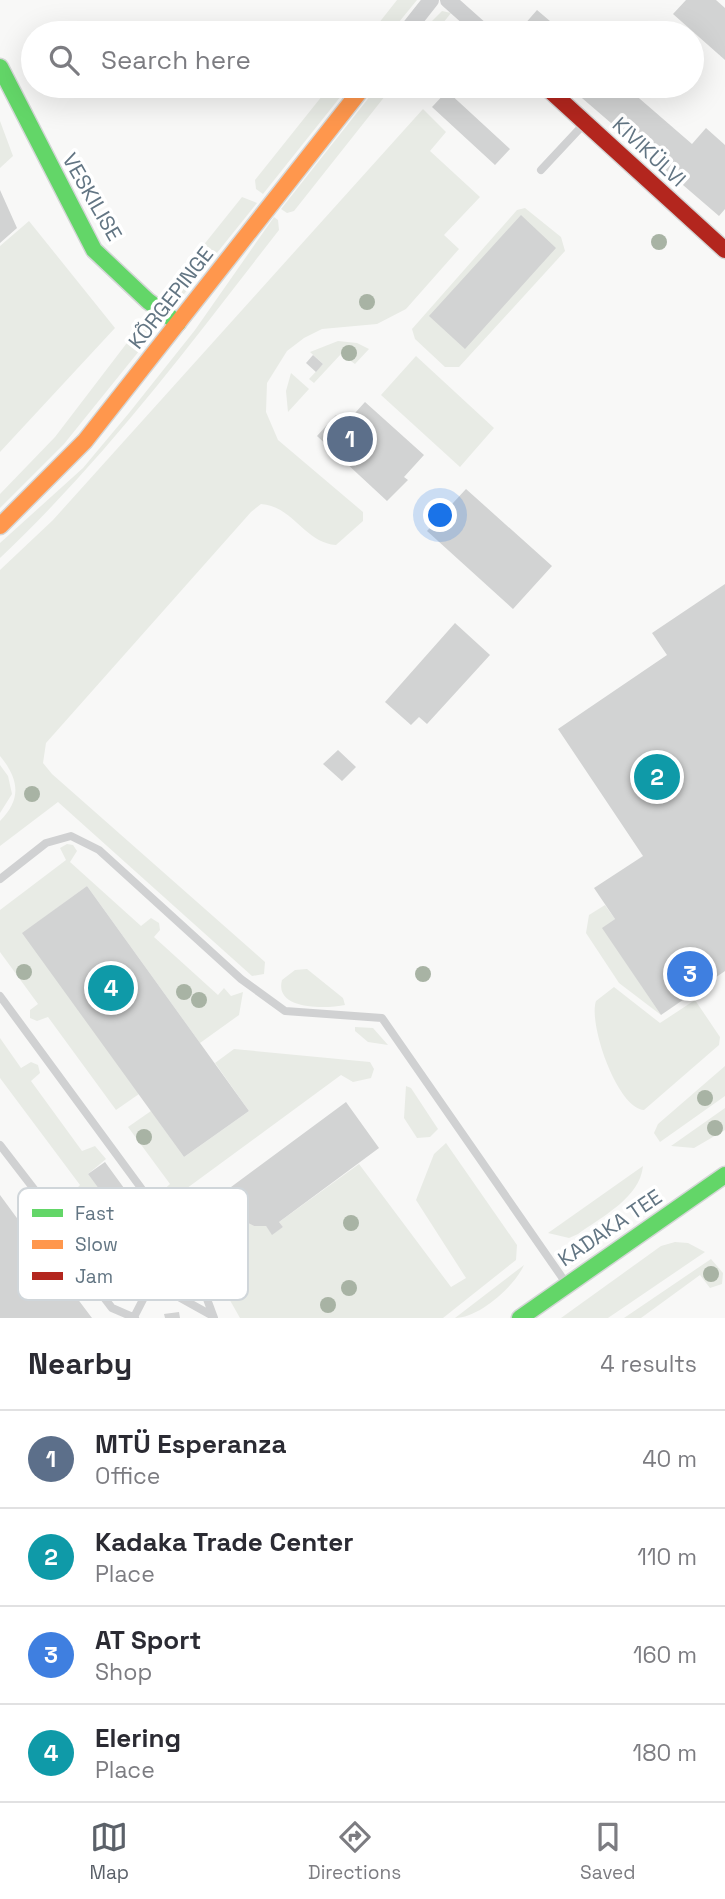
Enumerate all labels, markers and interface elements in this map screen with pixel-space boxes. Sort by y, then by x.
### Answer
search box [21,21,704,98]
icon: search [45,41,83,79]
text: Search here [101,43,251,77]
street label: KIVIKÜLVI [607,111,692,192]
street label: VESKILISE [57,148,128,245]
street label: KÕRGEPINGE [122,241,219,354]
pin: 1 [327,413,373,465]
your location [423,498,457,532]
pin: 2 [634,751,680,803]
pin: 3 [667,948,713,1000]
pin: 4 [88,962,134,1014]
street label: KADAKA TEE [553,1183,667,1272]
legend [18,1188,248,1300]
text: Fast [75,1201,115,1226]
text: Slow [75,1232,118,1257]
text: Jam [75,1264,113,1289]
text: Nearby [28,1344,132,1383]
text: 4 results [600,1349,697,1379]
text: MTÜ Esperanza [95,1427,286,1461]
text: 1 [46,1444,56,1474]
text: 40 m [642,1444,697,1474]
text: Office [95,1461,160,1491]
text: Kadaka Trade Center [95,1525,353,1559]
text: 2 [44,1542,58,1572]
text: 110 m [637,1542,697,1572]
text: Place [95,1559,155,1589]
text: AT Sport [95,1623,201,1657]
text: 3 [44,1640,58,1670]
text: 160 m [633,1640,697,1670]
text: Shop [95,1657,152,1687]
text: Elering [95,1721,181,1755]
text: 4 [44,1738,58,1768]
text: 180 m [633,1738,697,1768]
text: Place [95,1755,155,1785]
tab: Map [89,1818,129,1885]
tab: Directions [308,1818,401,1885]
tab: Saved [580,1818,636,1885]

